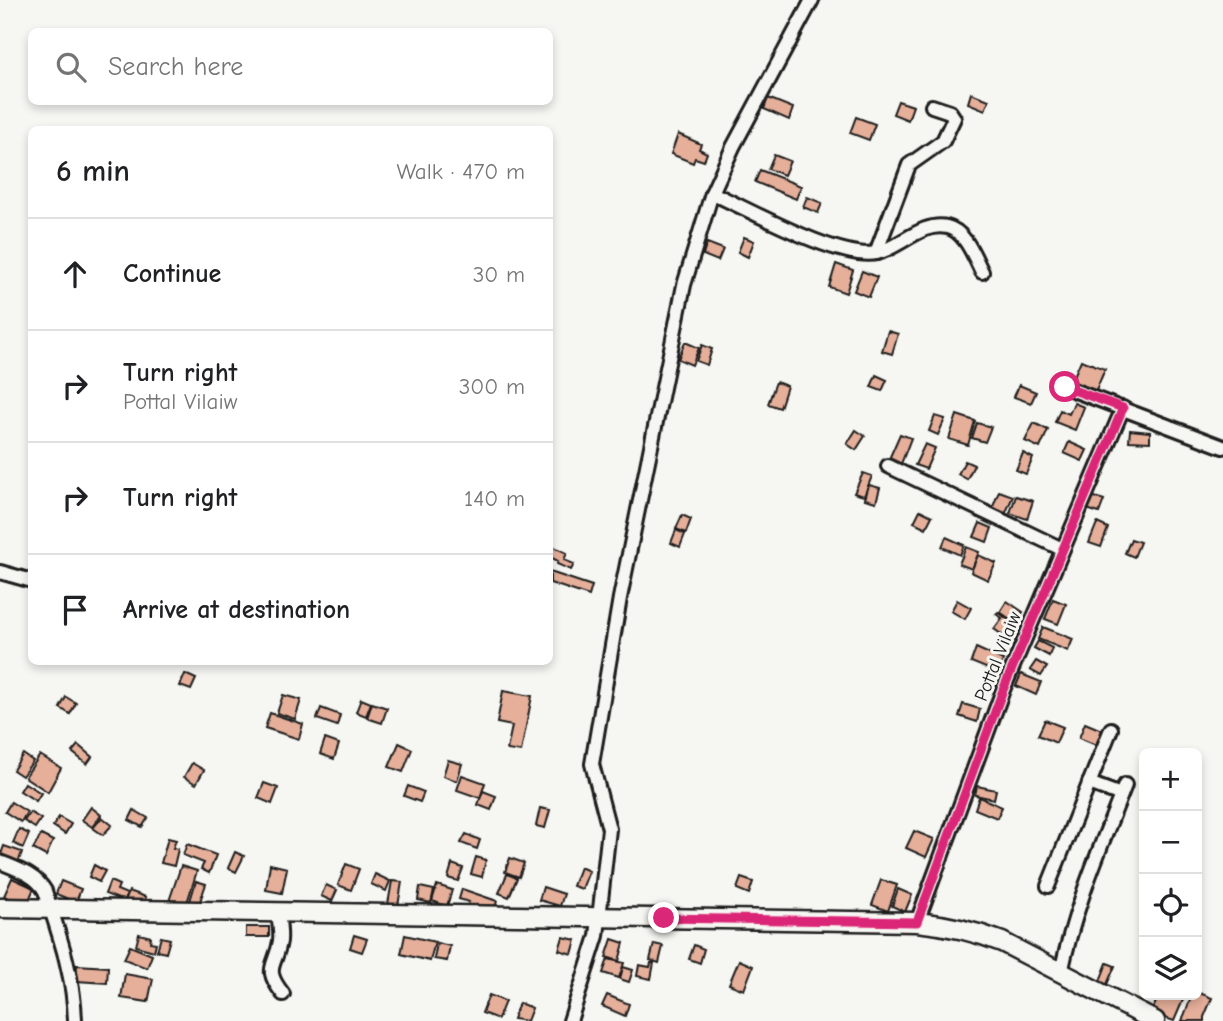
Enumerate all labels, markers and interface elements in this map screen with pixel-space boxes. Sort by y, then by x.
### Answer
search box [28,28,553,105]
icon: search [52,48,90,86]
text: Search here [108,52,243,82]
text: 6 min [56,154,130,189]
text: Walk · 470 m [396,158,525,185]
icon: ahead [56,255,94,293]
text: Continue [123,259,221,289]
text: 30 m [473,261,525,288]
text: Turn right [123,358,237,388]
icon: right [56,367,94,405]
route start [1049,371,1080,402]
text: 300 m [459,373,525,400]
text: Pottal Vilaiw [123,388,237,415]
icon: right [56,479,94,517]
text: Turn right [123,483,237,513]
text: 140 m [464,485,525,512]
icon: arrive [56,591,94,629]
text: Arrive at destination [123,595,350,625]
street label: Pottal Vilaiw [970,608,1026,704]
map controls [1139,748,1202,1000]
button: + [1139,748,1202,811]
button: − [1139,811,1202,874]
button: locate [1139,874,1202,937]
route end [648,902,679,933]
button: layers [1139,937,1202,1000]

